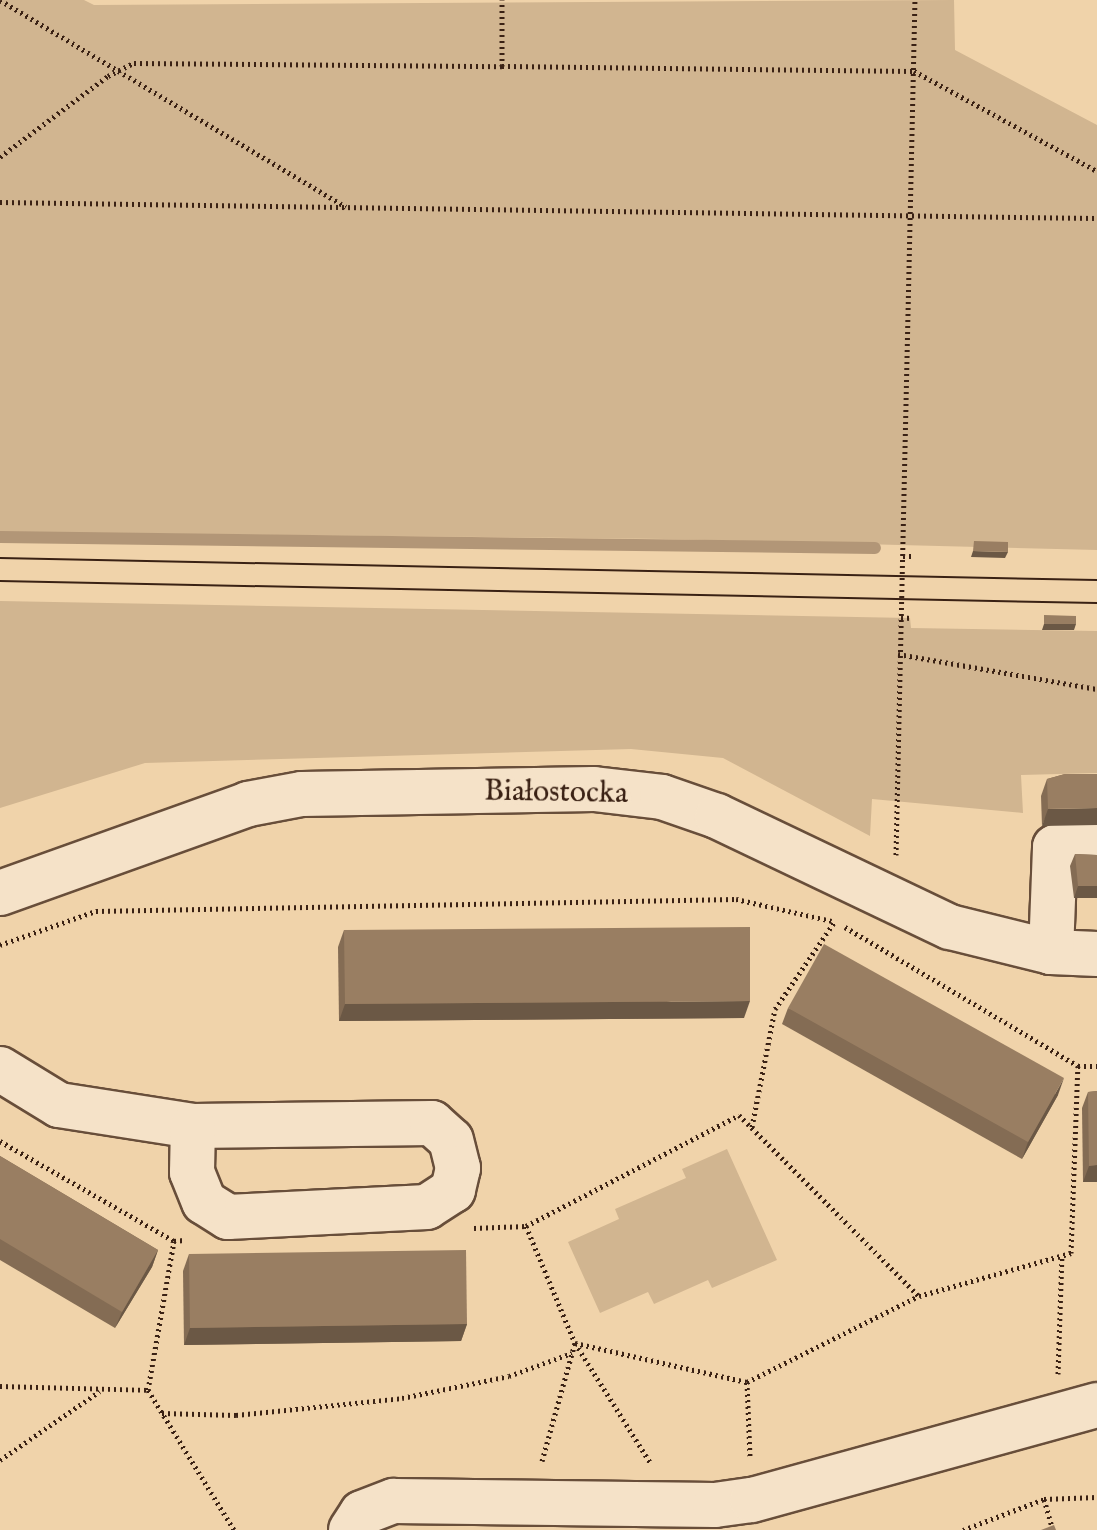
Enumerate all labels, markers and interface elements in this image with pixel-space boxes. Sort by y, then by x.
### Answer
street label: Białostocka [484,774,628,812]

